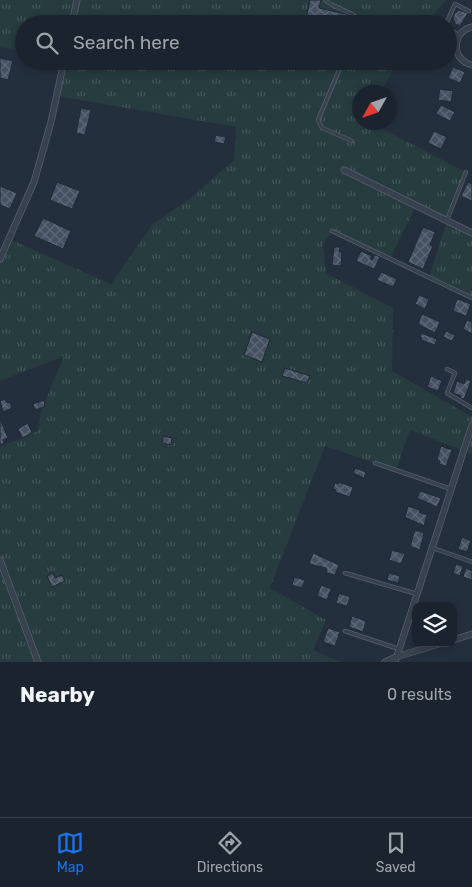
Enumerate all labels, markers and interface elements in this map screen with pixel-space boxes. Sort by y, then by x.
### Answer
search box [15,15,457,70]
icon: search [33,29,61,57]
text: Search here [73,31,180,54]
north arrow [352,85,397,130]
map controls [412,602,457,647]
button: layers [412,602,457,647]
text: Nearby [20,682,95,707]
text: 0 results [387,685,452,704]
tab: Map [56,829,84,876]
tab: Directions [197,829,263,876]
tab: Saved [376,829,416,876]

